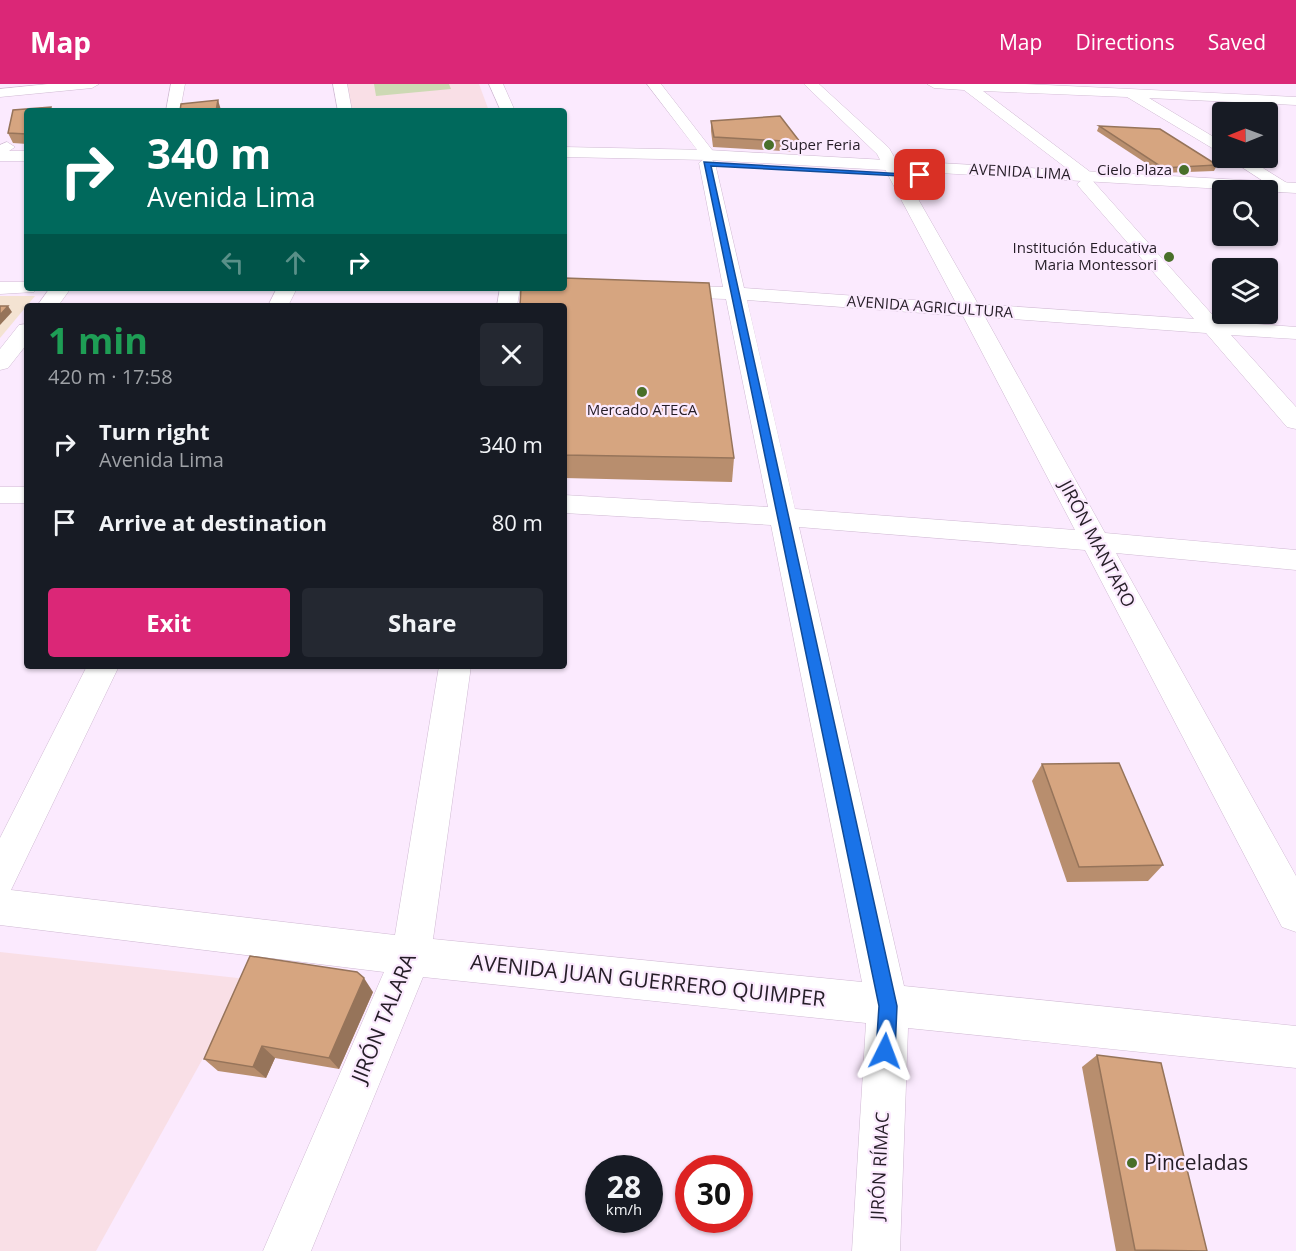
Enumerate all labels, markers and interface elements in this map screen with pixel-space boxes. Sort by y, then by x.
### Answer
text: Map [30,23,91,61]
text: Map [999,28,1042,56]
text: Directions [1075,28,1175,56]
text: Saved [1208,28,1266,56]
north arrow [1212,102,1278,168]
map controls [1212,102,1278,324]
text: 340 m [147,124,271,181]
icon: right [48,132,126,210]
place label: Super Feria [781,134,860,154]
marker: Super Feria [762,138,776,152]
pin [894,149,945,200]
icon: arrive [903,158,936,191]
street label: AVENIDA LIMA [969,158,1072,184]
place label: Cielo Plaza [1097,159,1172,179]
marker: Cielo Plaza [1177,163,1191,177]
text: Avenida Lima [147,178,316,215]
button: search [1212,180,1278,246]
place label: Institución Educativa Maria Montessori [1013,237,1157,274]
icon: left [216,246,249,279]
icon: ahead [279,246,312,279]
icon: right [342,246,375,279]
marker: Institución Educativa Maria Montessori [1162,250,1176,264]
button: layers [1212,258,1278,324]
street label: AVENIDA AGRICULTURA [846,290,1014,322]
text: 1 min [48,316,148,365]
button: close [480,323,543,386]
text: 420 m · 17:58 [48,363,173,390]
marker: Mercado ATECA [635,385,649,399]
place label: Mercado ATECA [587,399,698,419]
text: Turn right [99,416,210,446]
icon: right [48,428,81,461]
text: 340 m [479,429,543,459]
text: Avenida Lima [99,446,224,473]
street label: JIRÓN MANTARO [1053,474,1142,611]
icon: arrive [48,506,81,539]
text: Arrive at destination [99,507,327,537]
text: 80 m [492,507,543,537]
button: Exit [48,588,290,657]
button: Share [302,588,543,657]
street label: AVENIDA JUAN GUERRERO QUIMPER [469,947,827,1013]
street label: JIRÓN TALARA [344,948,422,1088]
position arrow [853,1019,917,1083]
street label: JIRÓN RÍMAC [864,1111,894,1223]
place label: Pinceladas [1144,1148,1248,1176]
speed limit sign: 30 [675,1155,753,1233]
marker: Pinceladas [1125,1156,1139,1170]
text: 28 [607,1166,641,1207]
text: km/h [606,1199,642,1219]

